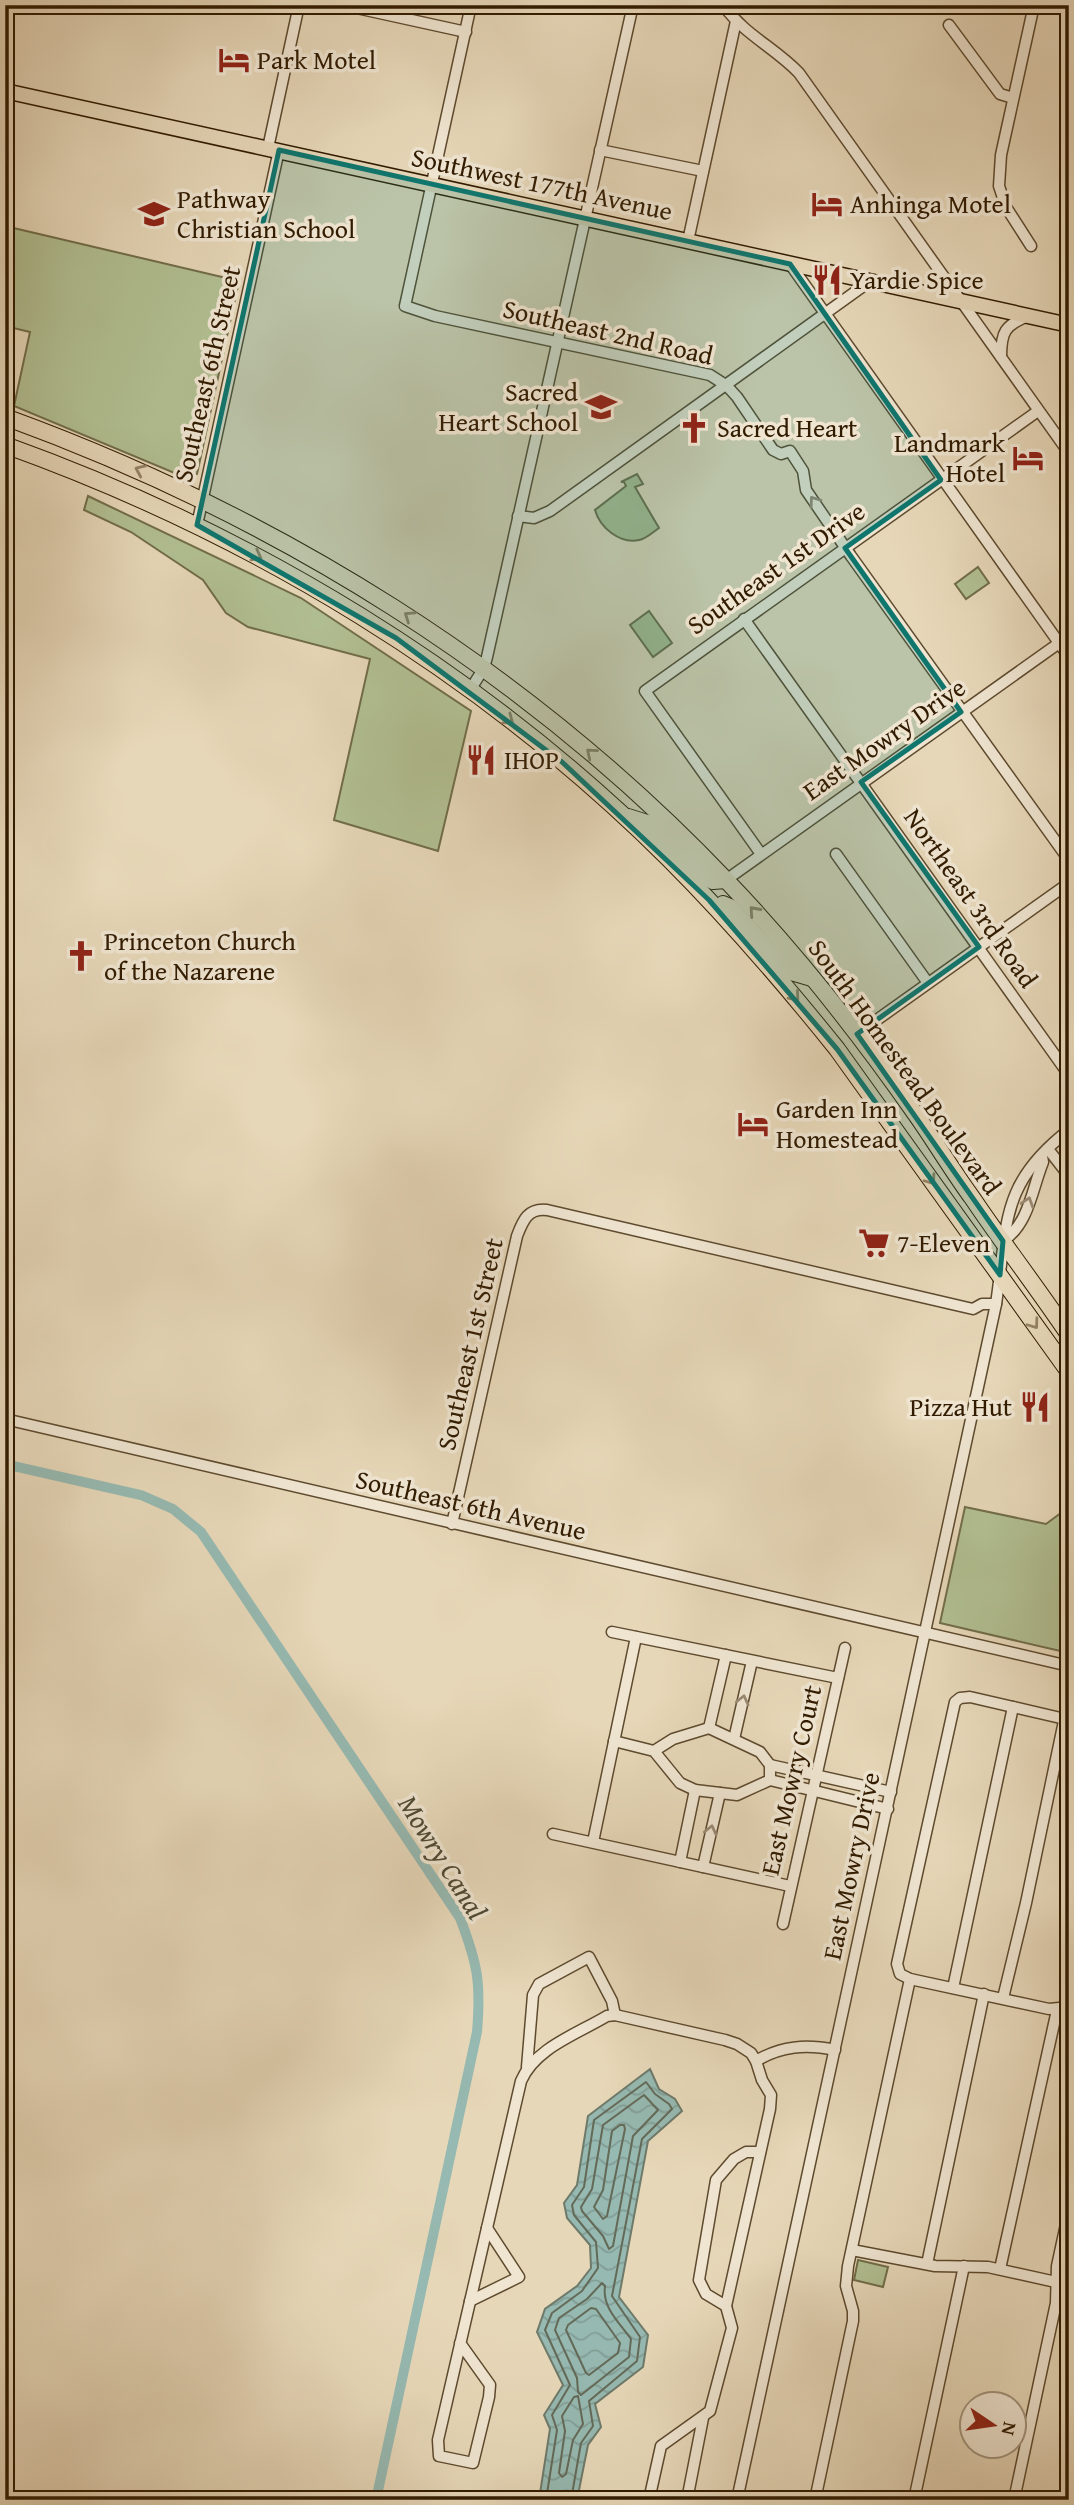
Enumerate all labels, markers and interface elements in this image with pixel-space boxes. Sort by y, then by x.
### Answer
place label: Park Motel [257,40,376,79]
hotel icon: Park Motel [217,43,251,77]
street label: Southwest 177th Avenue [408,137,676,230]
place label: Pathway Christian School [177,179,355,248]
place label: Anhinga Motel [850,184,1011,223]
hotel icon: Anhinga Motel [810,187,844,221]
school or university icon: Pathway Christian School [137,197,171,231]
place label: Yardie Spice [850,260,984,299]
street label: Southeast 6th Street [163,262,250,486]
restaurant icon: Yardie Spice [810,263,844,297]
street label: Southeast 2nd Road [499,288,717,375]
place label: Sacred Heart School [438,372,578,441]
school or university icon: Sacred Heart School [584,390,618,424]
place label: Sacred Heart [717,408,857,447]
church icon: Sacred Heart [677,411,711,445]
place label: Landmark Hotel [894,423,1006,492]
hotel icon: Landmark Hotel [1011,441,1045,475]
one-way arrow [135,464,147,478]
street label: Southeast 1st Drive [679,492,873,644]
one-way arrow [809,496,822,509]
one-way arrow [250,548,263,561]
one-way arrow [404,612,417,624]
street label: East Mowry Drive [794,668,973,809]
one-way arrow [501,712,514,724]
place label: IHOP [504,740,559,779]
restaurant icon: IHOP [464,743,498,777]
one-way arrow [586,748,598,761]
street label: Northeast 3rd Road [895,800,1048,996]
one-way arrow [750,906,762,919]
place label: Princeton Church of the Nazarene [104,921,296,990]
street label: South Homestead Boulevard [799,931,1012,1203]
church icon: Princeton Church of the Nazarene [64,939,98,973]
one-way arrow [787,989,799,1002]
place label: Garden Inn Homestead [776,1089,898,1158]
hotel icon: Garden Inn Homestead [736,1107,770,1141]
one-way arrow [923,1172,935,1185]
one-way arrow [1020,1196,1035,1208]
place label: 7-Eleven [897,1223,991,1262]
supermarket icon: 7-Eleven [857,1226,891,1260]
street label: Southeast 1st Street [426,1234,513,1454]
one-way arrow [1026,1316,1038,1329]
place label: Pizza Hut [909,1387,1012,1426]
restaurant icon: Pizza Hut [1018,1390,1052,1424]
street label: Southeast 6th Avenue [352,1459,590,1550]
street label: East Mowry Court [750,1681,831,1879]
one-way arrow [735,1694,750,1706]
street label: East Mowry Drive [812,1768,889,1963]
water label: Mowry Canal [389,1786,498,1927]
one-way arrow [703,1824,718,1836]
north arrow [958,2390,1028,2460]
text: N [994,2419,1025,2438]

